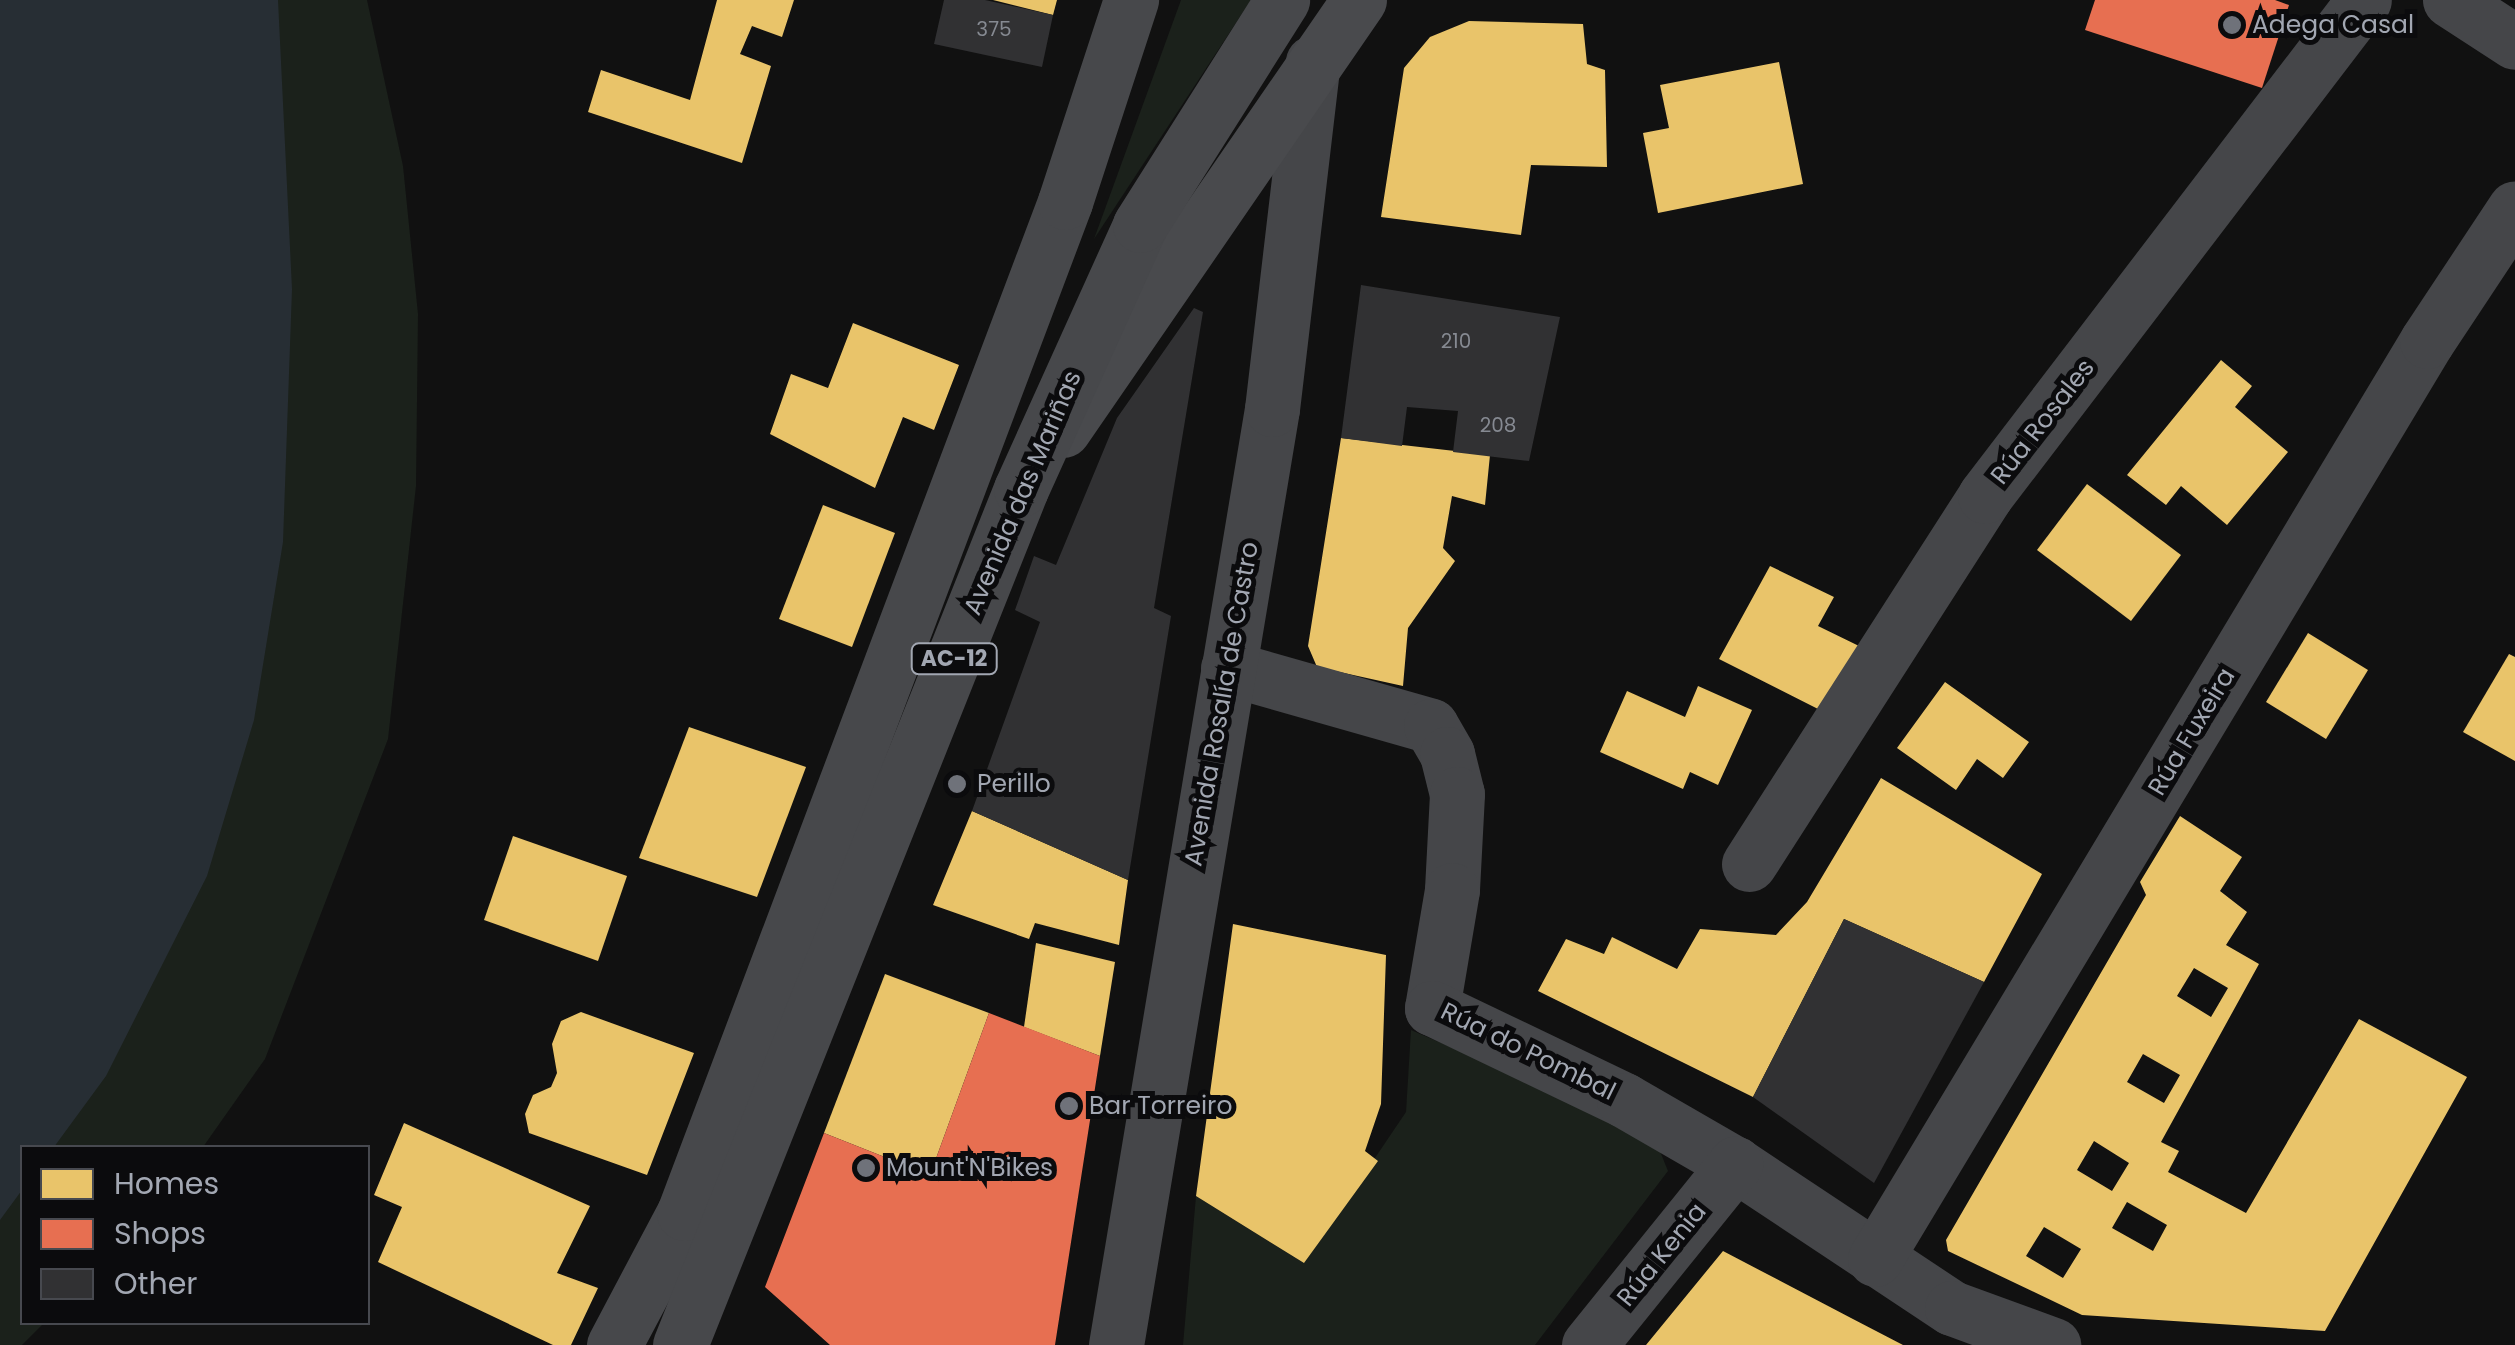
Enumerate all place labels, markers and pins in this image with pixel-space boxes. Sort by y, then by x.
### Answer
place label: Adega Casal [2252,10,2414,40]
marker: Adega Casal [2221,14,2243,36]
place label: Perillo [977,769,1051,799]
marker: Perillo [946,773,968,795]
place label: Bar Torreiro [1089,1091,1232,1121]
marker: Bar Torreiro [1058,1095,1080,1117]
place label: Mount'N'Bikes [886,1153,1053,1183]
marker: Mount'N'Bikes [855,1157,877,1179]

